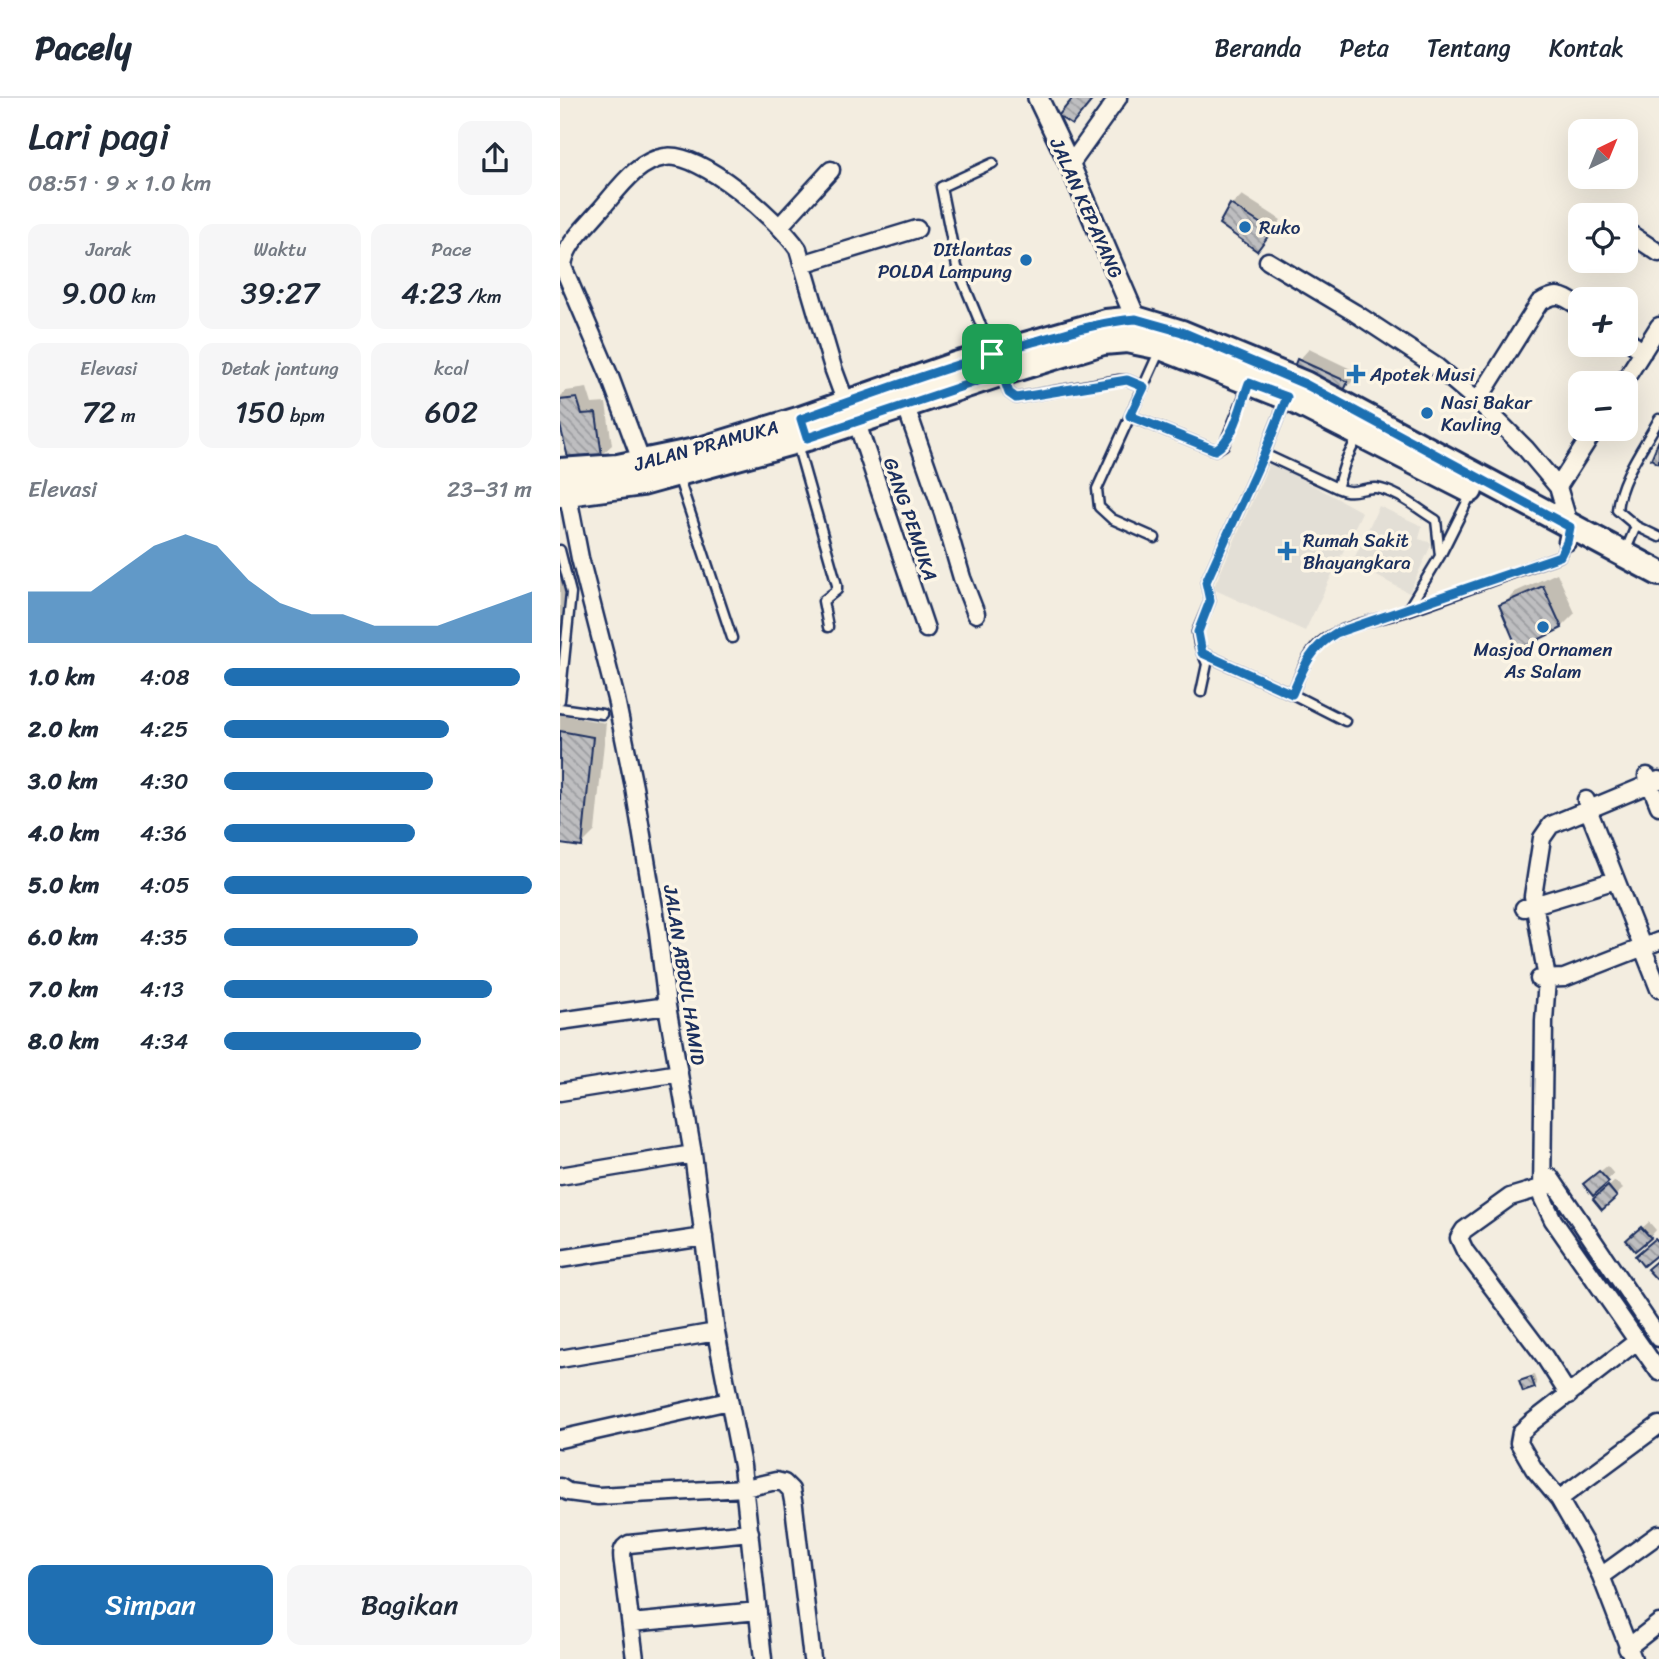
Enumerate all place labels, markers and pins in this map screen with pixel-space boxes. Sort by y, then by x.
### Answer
place label: Ruko [1259,211,1301,244]
marker: Ruko [1237,219,1253,235]
place label: DItlantas POLDA Lampung [878,233,1012,288]
marker: DItlantas POLDA Lampung [1018,252,1034,268]
pin [962,324,1022,384]
place label: Apotek Musi [1369,358,1476,391]
marker: Apotek Musi [1348,366,1364,382]
place label: Nasi Bakar Kavling [1441,386,1533,441]
marker: Nasi Bakar Kavling [1419,405,1435,421]
place label: Rumah Sakit Bhayangkara [1303,524,1411,579]
marker: Rumah Sakit Bhayangkara [1277,541,1297,561]
marker: Masjod Ornamen As Salam [1535,619,1551,635]
place label: Masjod Ornamen As Salam [1473,633,1613,688]

